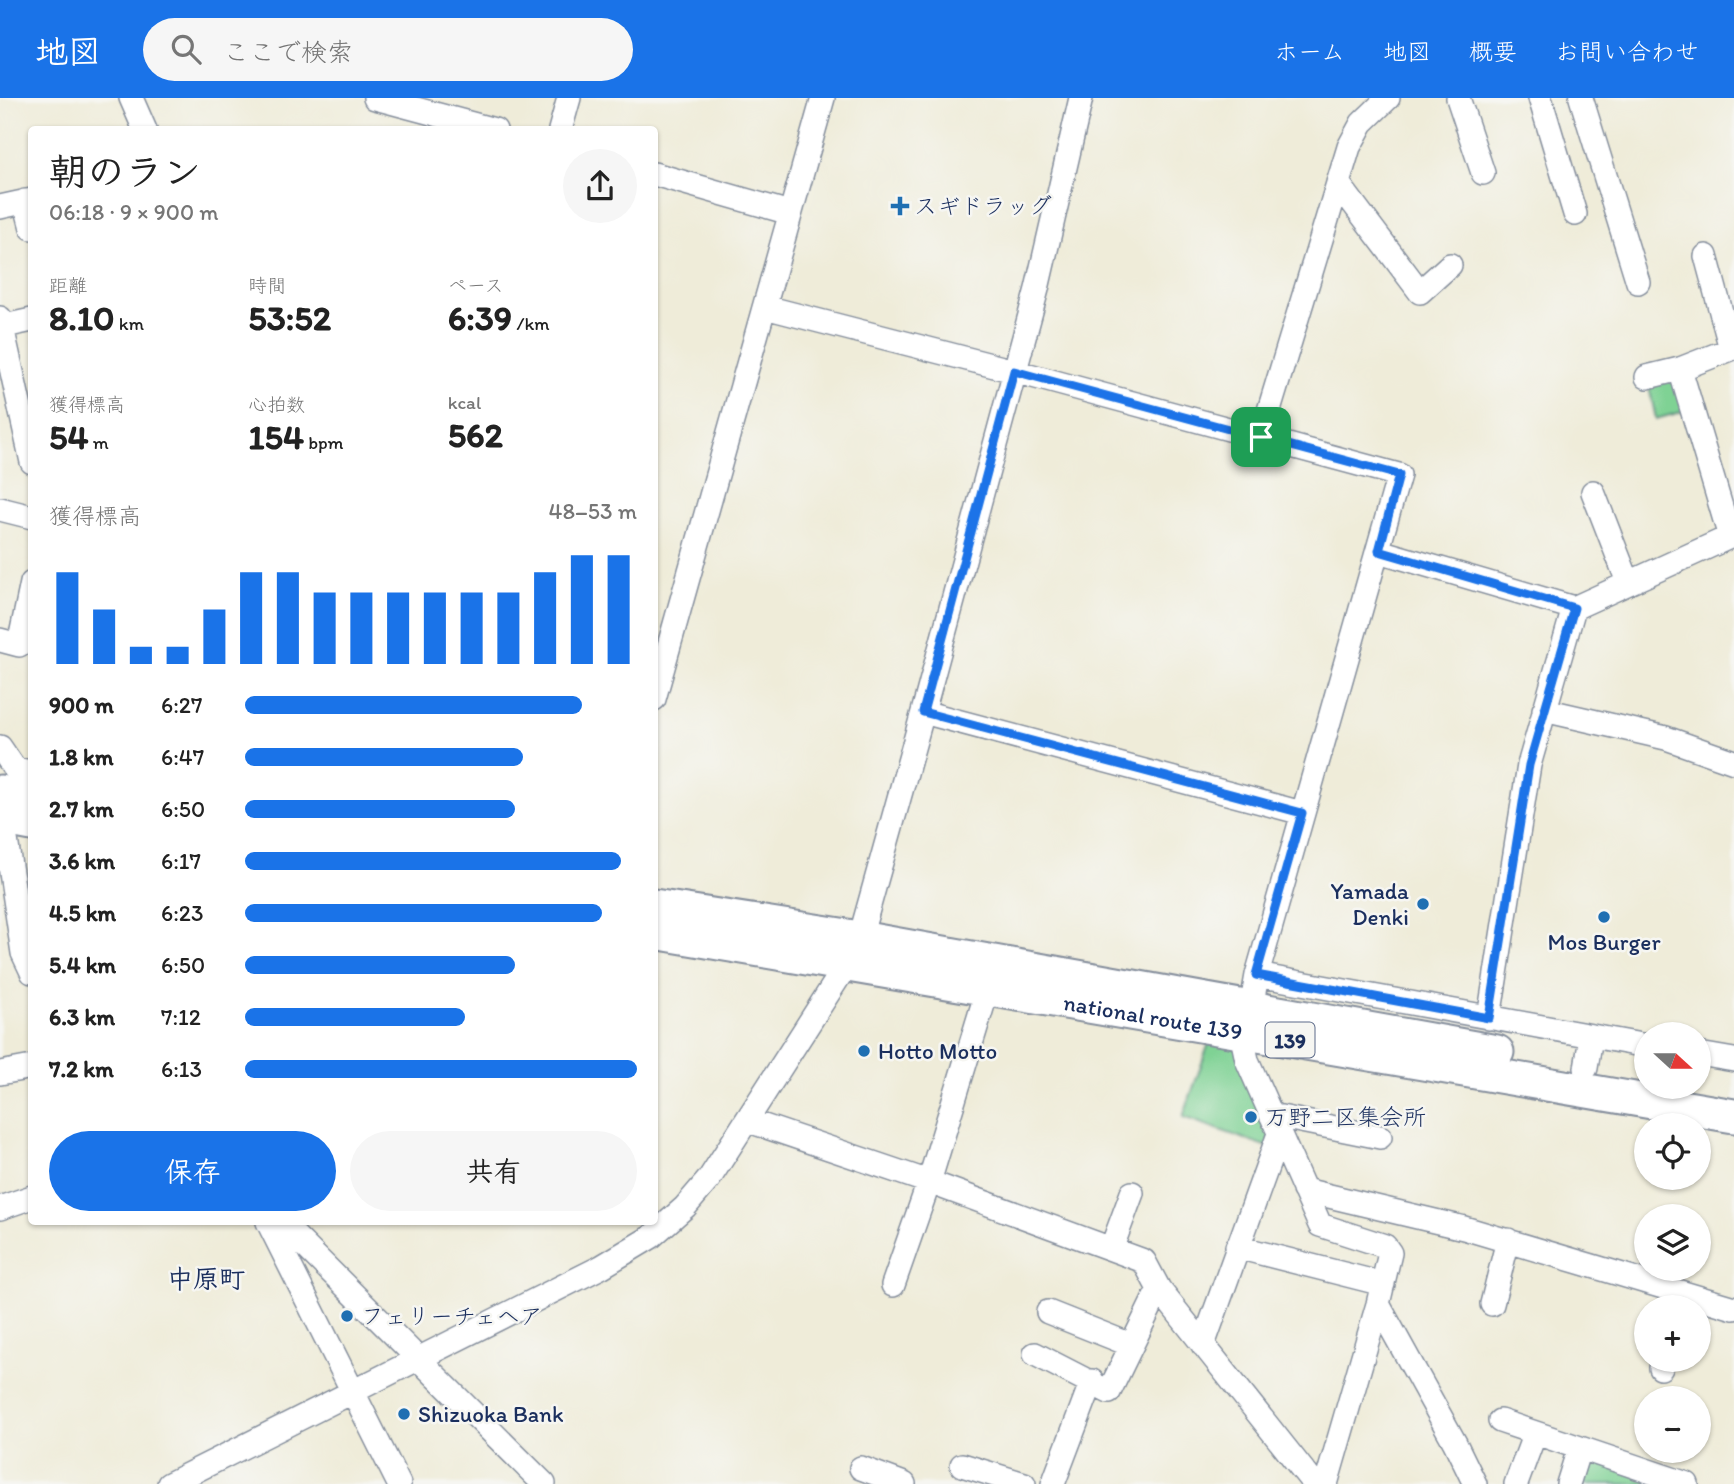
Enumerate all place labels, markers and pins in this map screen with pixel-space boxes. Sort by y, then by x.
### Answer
place label: スギドラッグ [914,192,1052,220]
marker: スギドラッグ [892,198,908,214]
pin [1231,407,1291,467]
place label: Yamada Denki [1331,877,1409,931]
marker: Yamada Denki [1415,896,1431,912]
marker: Mos Burger [1596,909,1612,925]
place label: Mos Burger [1547,928,1661,956]
place label: Hotto Motto [878,1037,997,1065]
marker: Hotto Motto [856,1043,872,1059]
place label: 万野二区集会所 [1265,1103,1426,1131]
marker: 万野二区集会所 [1243,1109,1259,1125]
place label: フェリーチェヘア [361,1302,543,1330]
marker: フェリーチェヘア [339,1308,355,1324]
place label: Shizuoka Bank [418,1400,564,1428]
marker: Shizuoka Bank [396,1406,412,1422]

